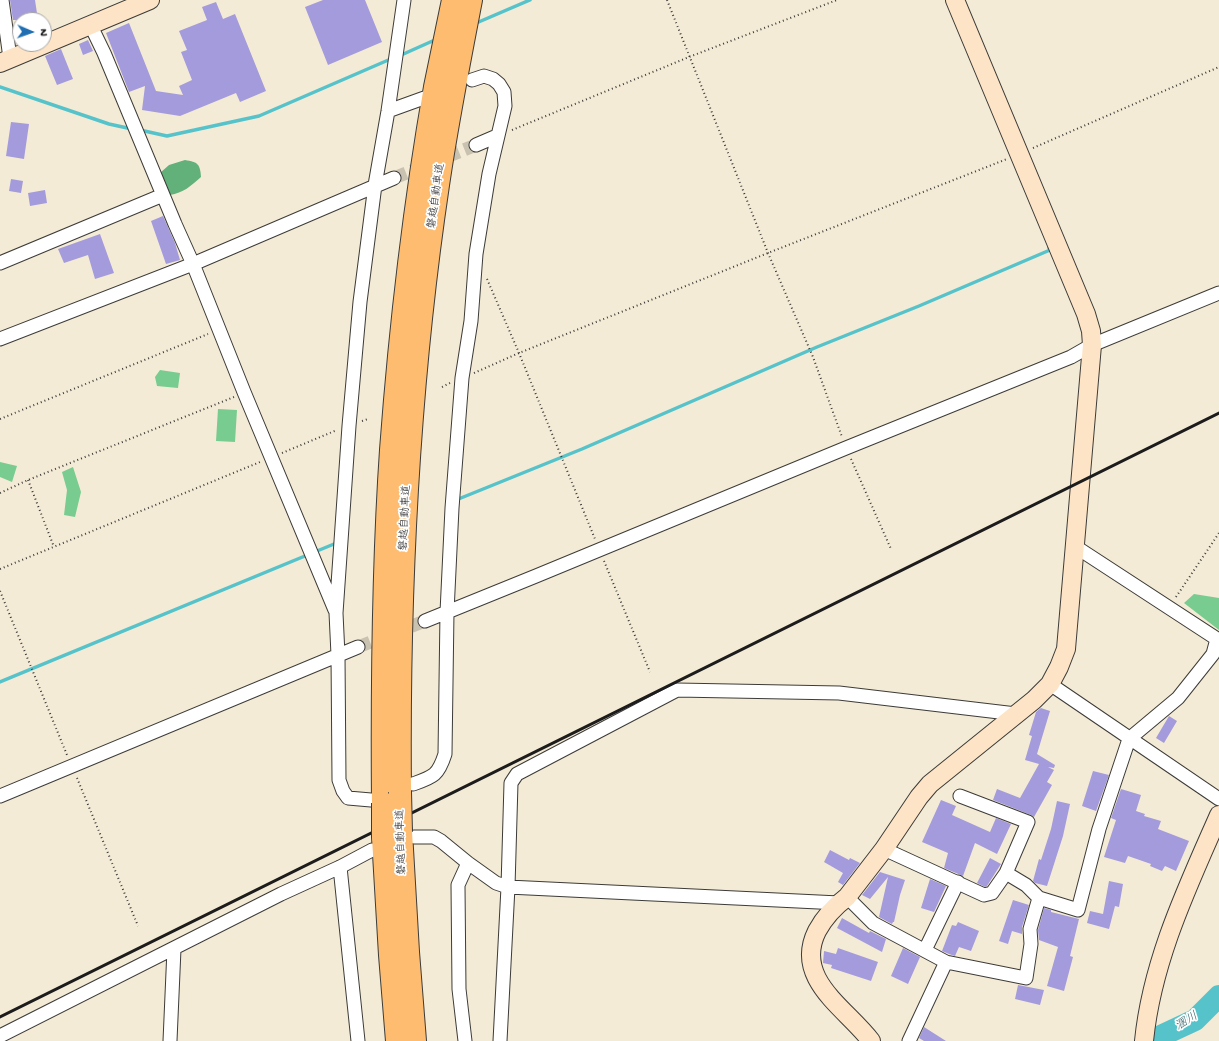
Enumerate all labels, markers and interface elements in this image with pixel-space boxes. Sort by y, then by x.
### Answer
north arrow [12,12,52,52]
text: N [37,29,49,36]
street label: 磐越自動車道 [426,162,448,230]
street label: 磐越自動車道 [398,485,414,551]
street label: 磐越自動車道 [394,809,410,875]
water label: 溷川 [1173,1010,1201,1034]

